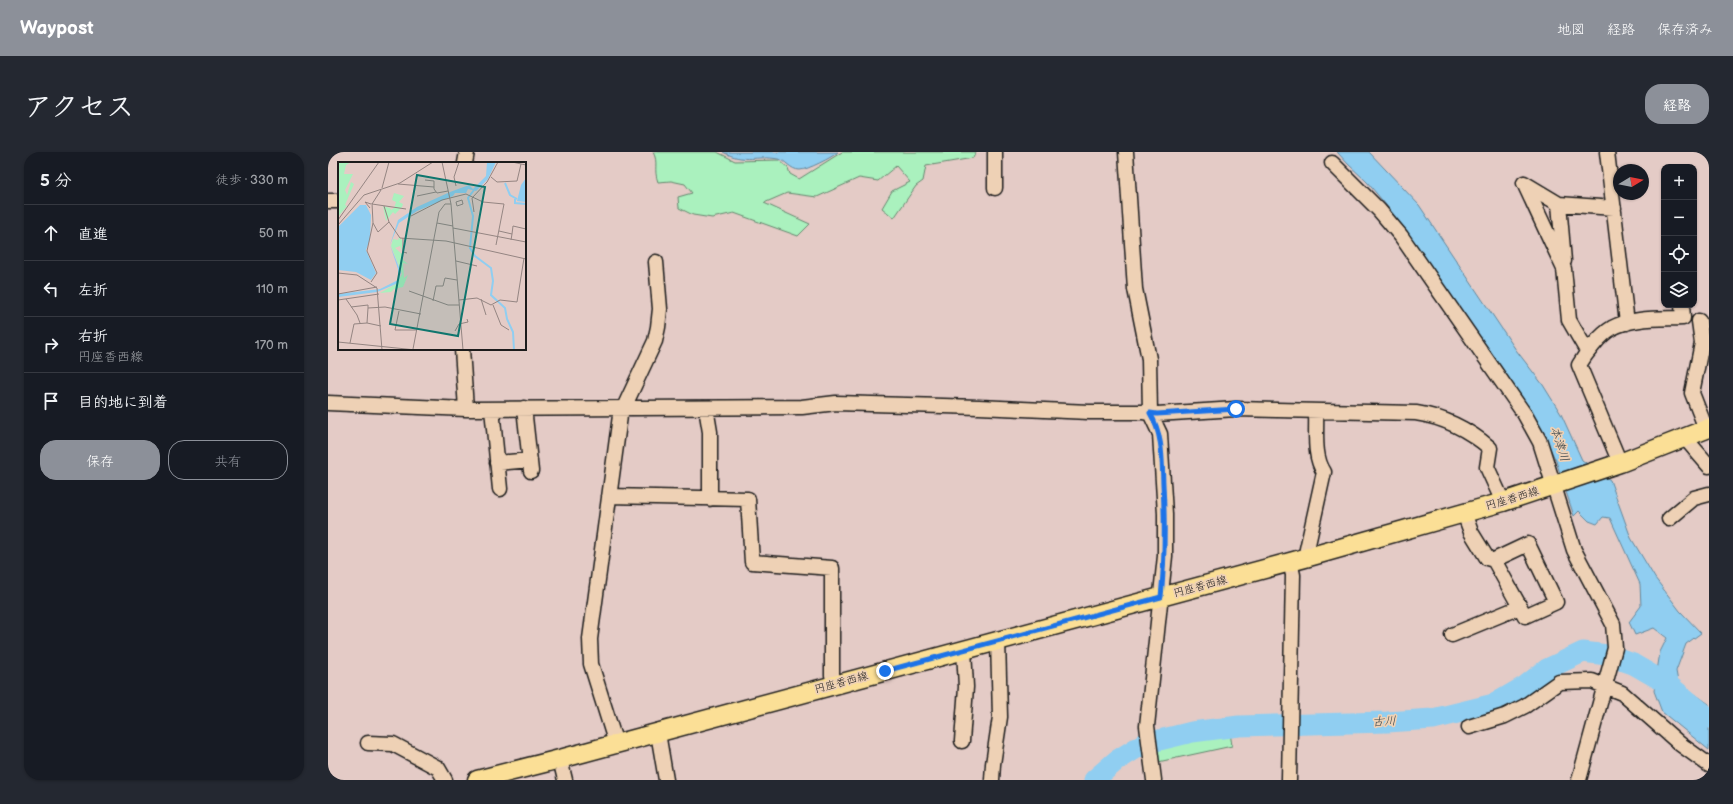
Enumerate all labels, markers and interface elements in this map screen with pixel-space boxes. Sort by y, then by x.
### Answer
text: Waypost [20,17,94,40]
text: 地図 [1557,21,1585,38]
text: 経路 [1607,21,1635,38]
text: 保存済み [1657,21,1713,38]
button: 経路 [1645,84,1709,124]
text: アクセス [24,91,134,124]
inset map [338,162,526,350]
north arrow [1613,164,1649,200]
map controls [1661,164,1697,308]
button: + [1661,164,1697,200]
text: 5 分 [40,171,71,191]
text: 徒歩 · 330 m [216,172,288,188]
button: − [1661,200,1697,236]
icon: ahead [40,222,62,244]
text: 直進 [78,225,108,244]
text: 50 m [259,225,288,241]
button: locate [1661,236,1697,272]
button: layers [1661,272,1697,308]
icon: left [40,278,62,300]
text: 左折 [78,281,108,300]
text: 110 m [256,281,288,297]
text: 右折 [78,327,108,346]
icon: right [40,334,62,356]
text: 170 m [255,337,288,353]
text: 円座香西線 [78,349,143,365]
icon: arrive [40,390,62,412]
text: 目的地に到着 [78,393,168,412]
route start [1227,400,1245,418]
water label: 本津川 [1547,425,1572,464]
button: 保存 [40,440,160,480]
button: 共有 [168,440,288,480]
street label: 円座香西線 [1484,484,1540,513]
street label: 円座香西線 [1172,573,1228,600]
route end [876,662,894,680]
street label: 円座香西線 [813,669,869,696]
water label: 古川 [1372,714,1396,729]

